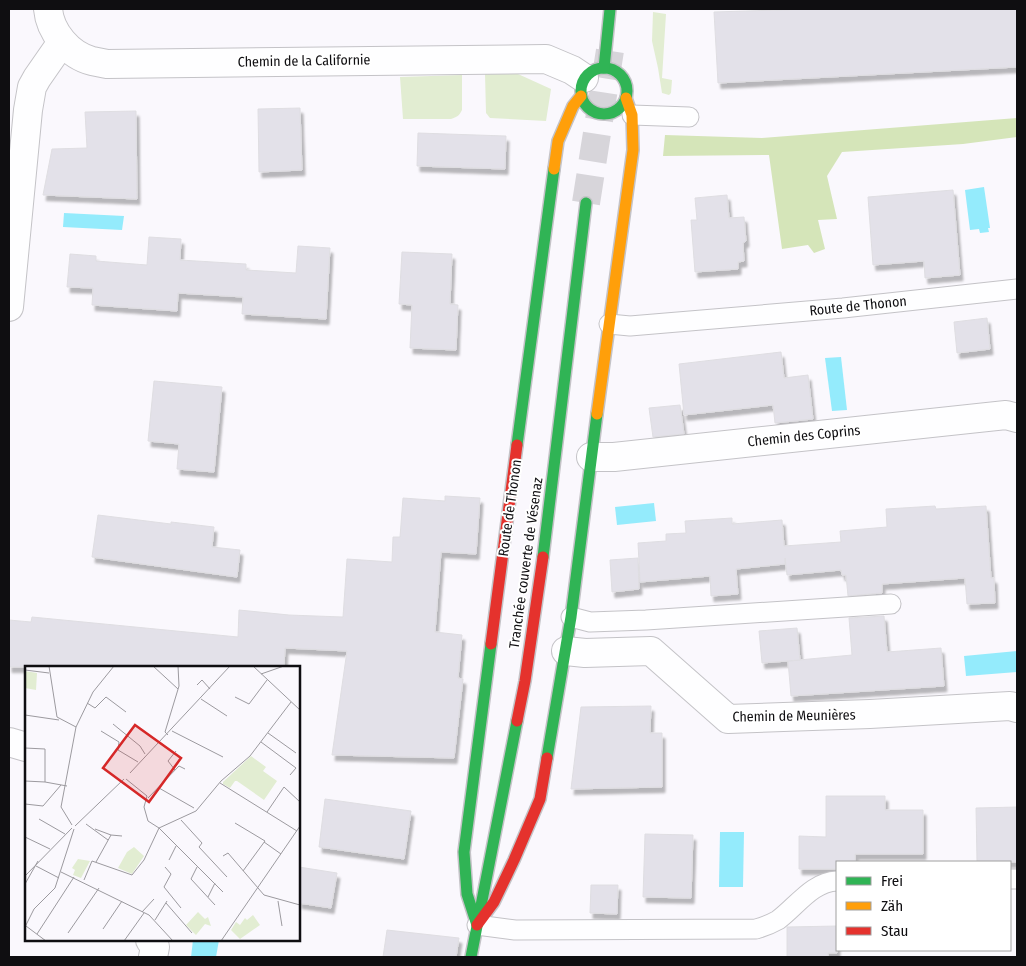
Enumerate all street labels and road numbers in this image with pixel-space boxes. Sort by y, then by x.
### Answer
street label: Chemin de la Californie [237,51,371,71]
street label: Route de Thonon [809,292,907,320]
street label: Chemin des Coprins [747,422,861,450]
street label: Route de Thonon [495,458,525,558]
street label: Tranchée couverte de Vésenaz [506,476,546,649]
street label: Chemin de Meunières [732,706,856,726]

